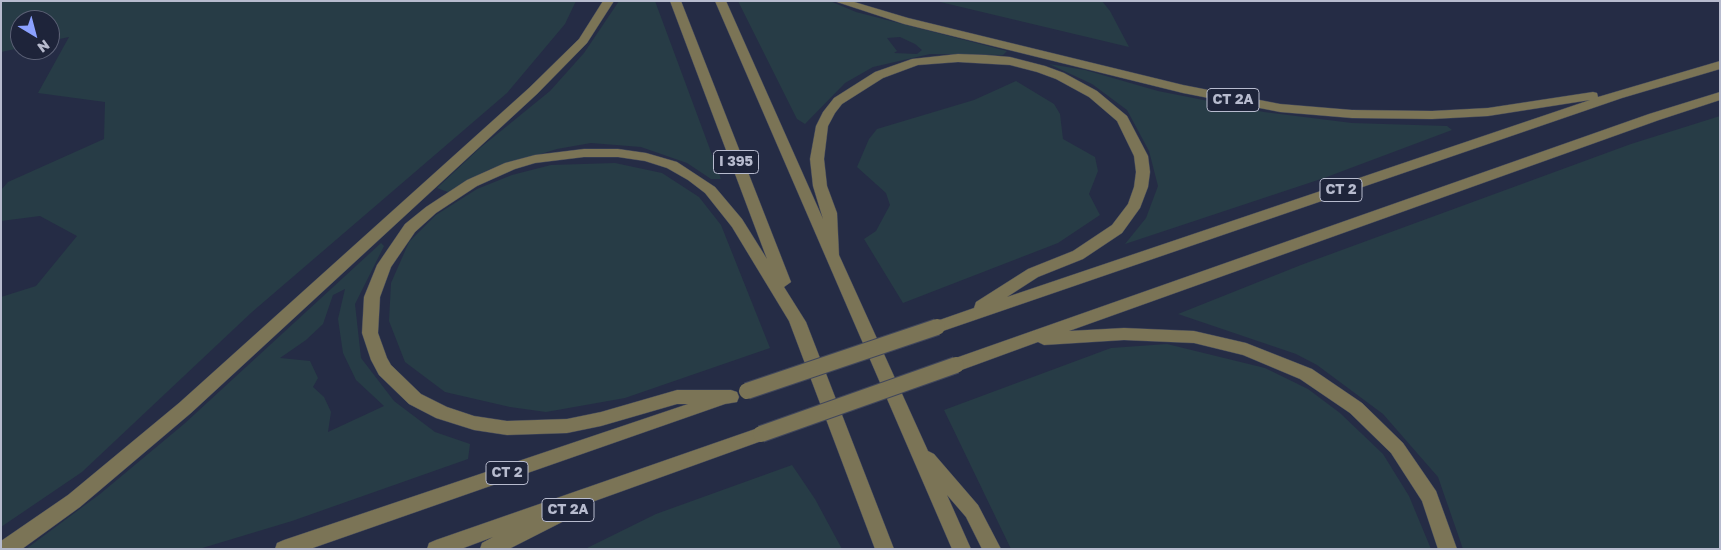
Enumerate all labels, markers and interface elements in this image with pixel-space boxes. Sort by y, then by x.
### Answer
north arrow [10,10,60,60]
text: N [34,37,53,57]
road number: CT 2A [1207,88,1259,112]
road number: I 395 [714,150,758,173]
road number: CT 2 [1320,178,1362,202]
road number: CT 2 [486,462,528,484]
road number: CT 2A [542,498,594,522]

